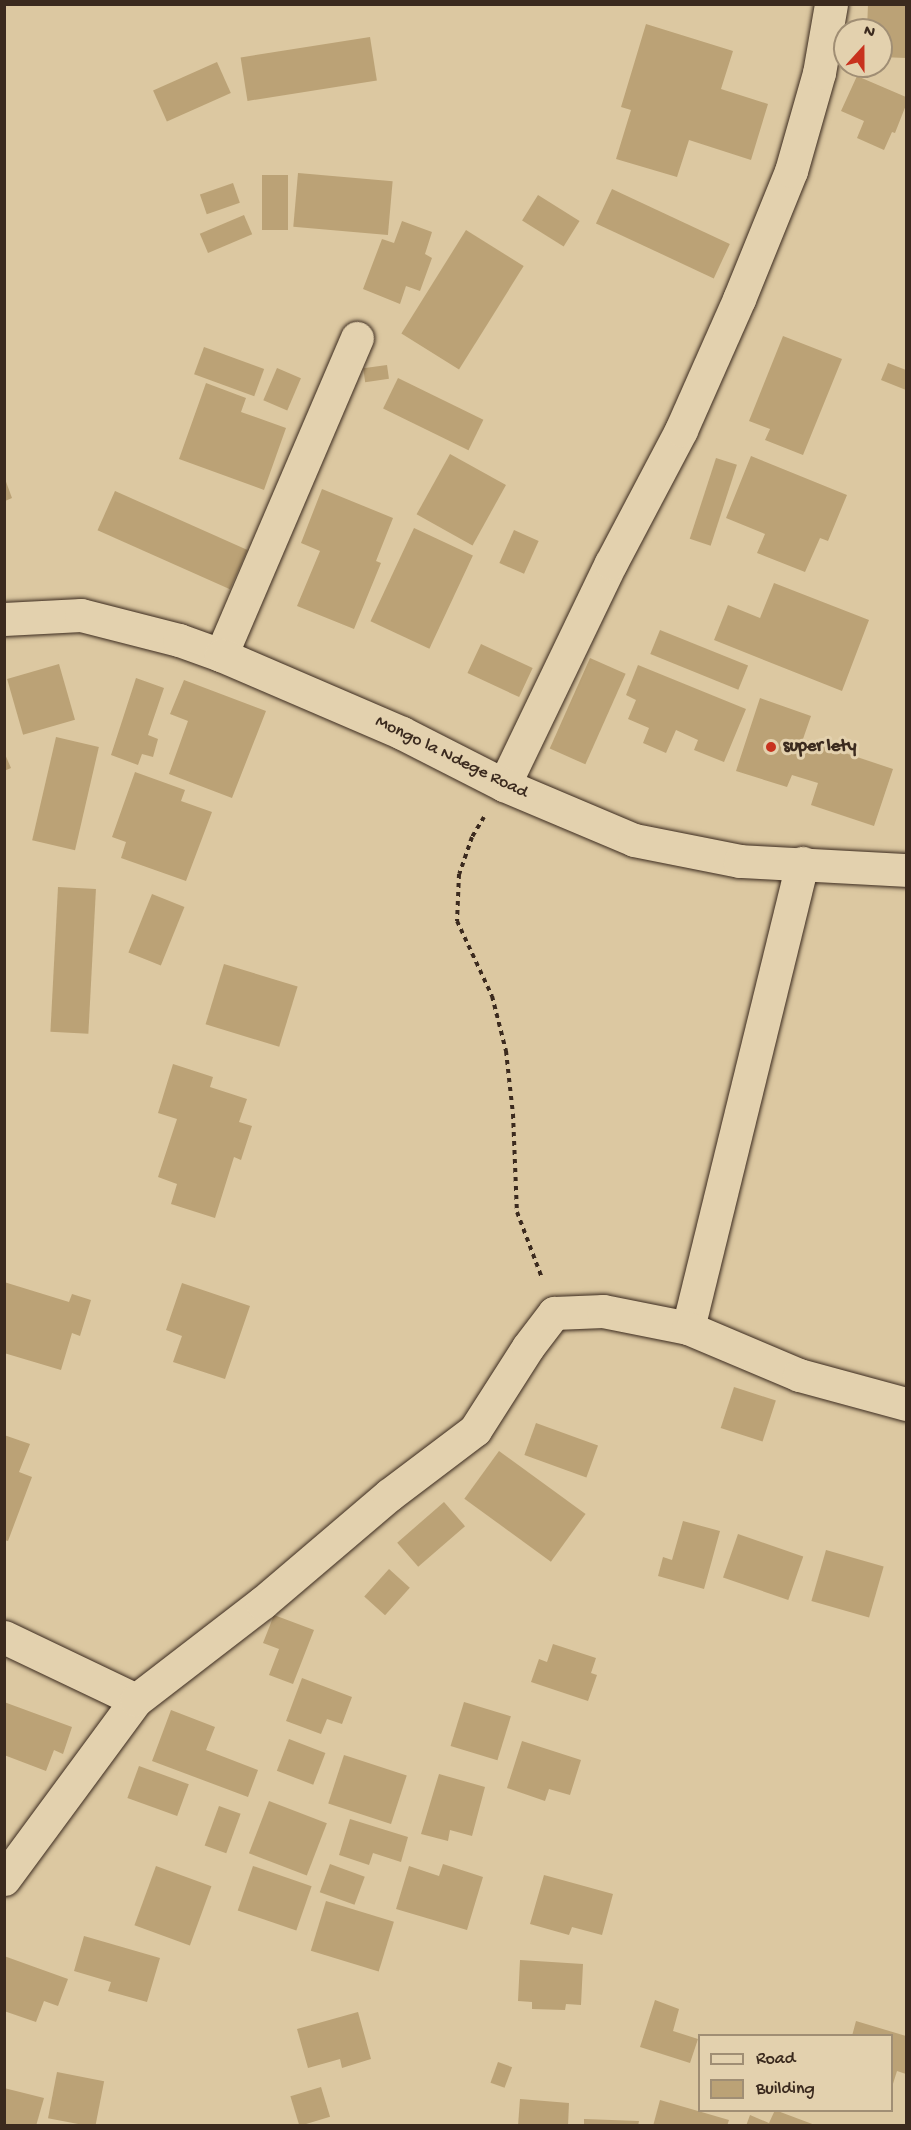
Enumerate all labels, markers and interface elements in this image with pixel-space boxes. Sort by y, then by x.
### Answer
north arrow [833,18,893,78]
text: N [861,22,877,43]
street label: Mongo la Ndege Road [371,712,531,804]
place label: super lety [783,736,856,758]
marker: super lety [764,740,778,754]
legend [698,2034,893,2112]
text: Road [756,2049,795,2070]
text: Building [756,2079,815,2100]

